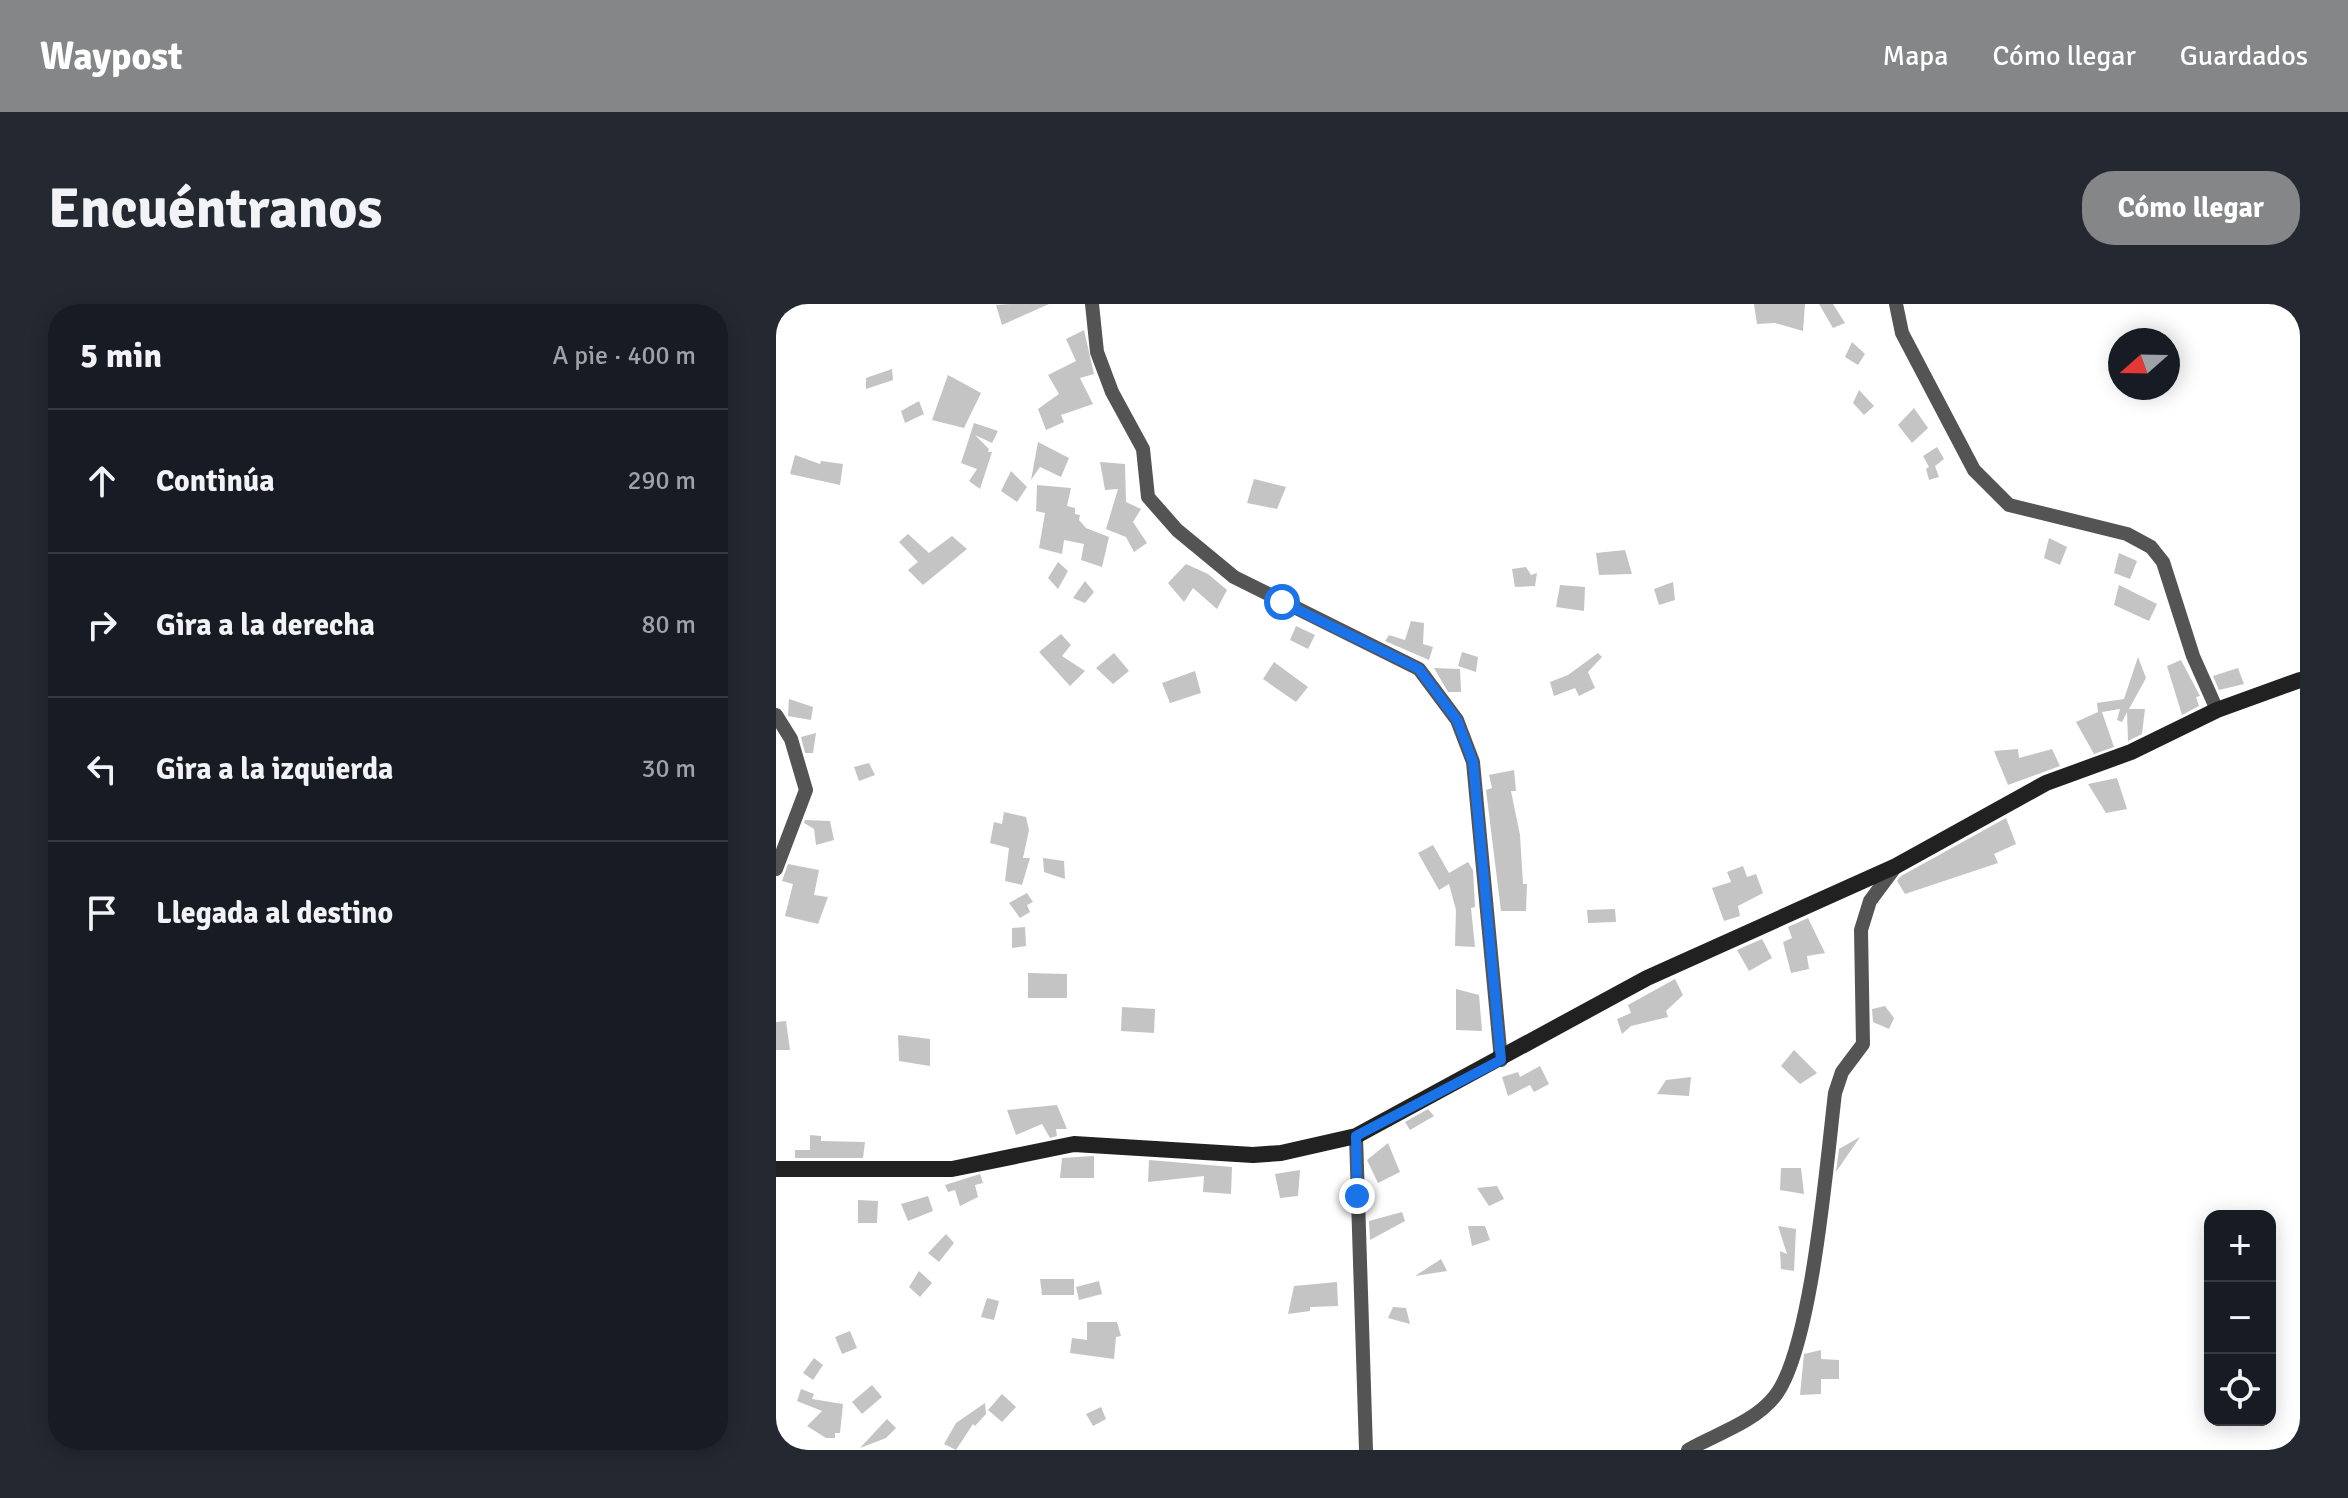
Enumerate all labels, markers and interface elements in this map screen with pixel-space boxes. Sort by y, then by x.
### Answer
text: Waypost [40,33,182,80]
text: Mapa [1883,39,1948,73]
text: Cómo llegar [1992,39,2136,73]
text: Guardados [2180,39,2308,73]
button: Cómo llegar [2082,171,2300,245]
text: Encuéntranos [48,174,382,243]
north arrow [2108,328,2180,400]
text: 5 min [80,335,162,377]
text: A pie · 400 m [553,340,696,372]
icon: ahead [80,459,124,503]
text: Continúa [156,463,275,500]
text: 290 m [627,465,696,497]
route start [1264,584,1300,620]
icon: right [80,603,124,647]
text: Gira a la derecha [156,607,375,644]
text: 80 m [641,609,696,641]
icon: left [80,747,124,791]
text: Gira a la izquierda [156,751,393,788]
text: 30 m [641,753,696,785]
icon: arrive [80,891,124,935]
text: Llegada al destino [156,895,393,932]
route end [1339,1178,1375,1214]
map controls [2204,1210,2276,1426]
button: + [2204,1210,2276,1282]
button: − [2204,1282,2276,1354]
button: locate [2204,1354,2276,1426]

